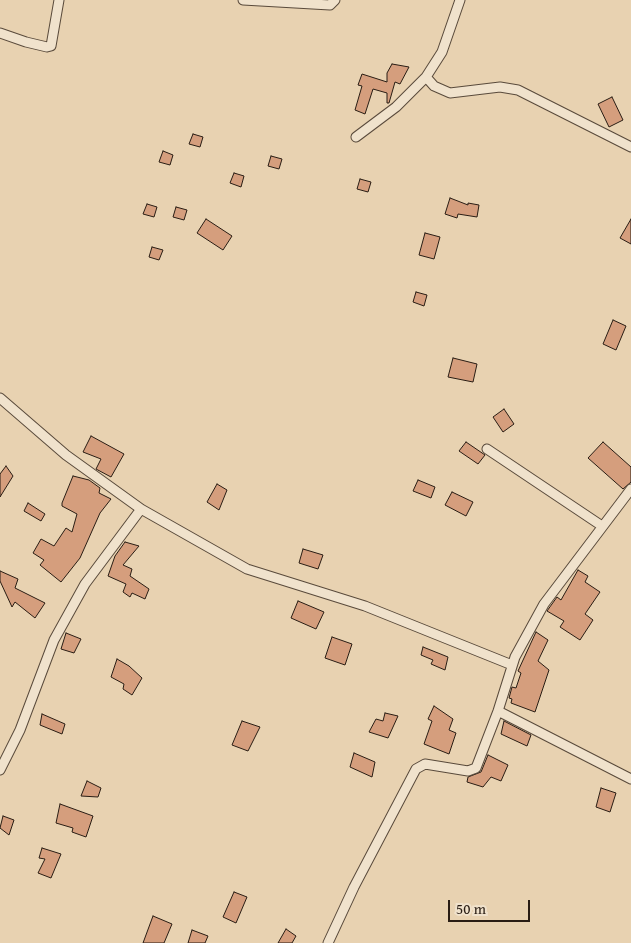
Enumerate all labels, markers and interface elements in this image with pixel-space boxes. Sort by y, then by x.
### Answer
scale bar [451,890,534,922]
text: 50 m [456,898,486,919]

